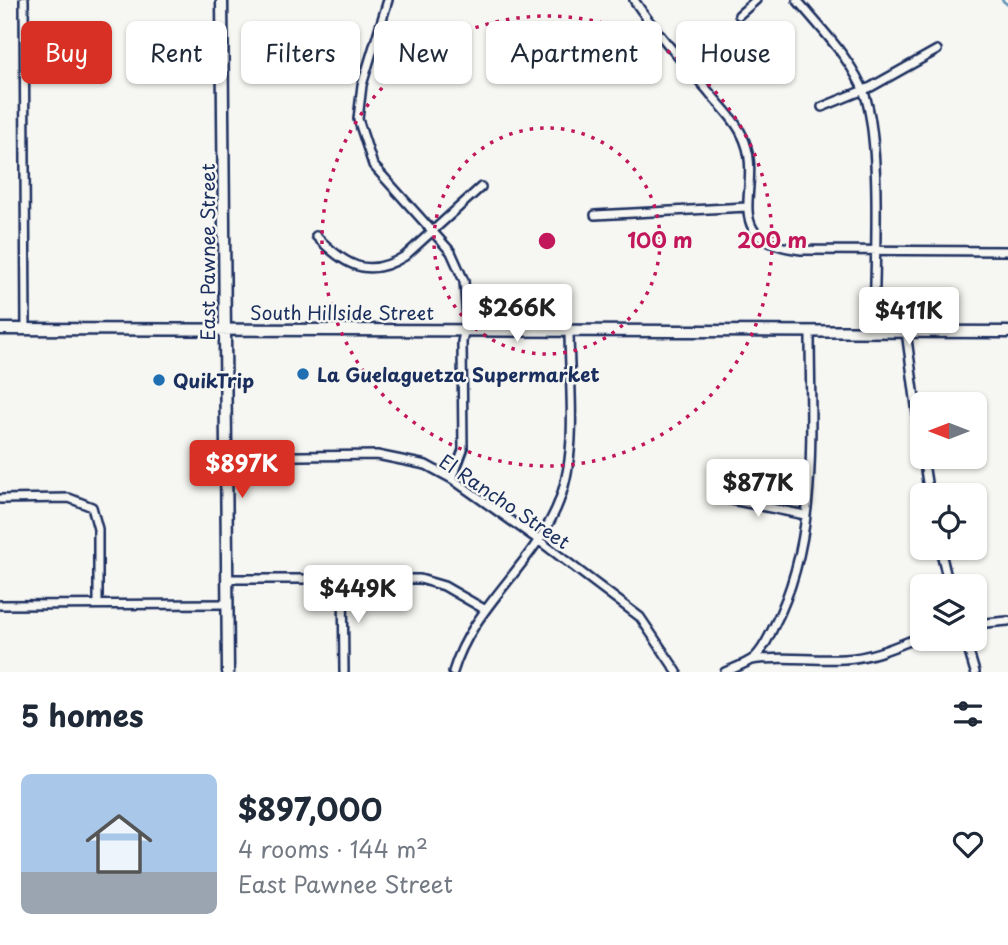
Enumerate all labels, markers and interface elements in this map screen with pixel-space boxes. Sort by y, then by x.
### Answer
chip: Buy [21,21,112,84]
chip: Rent [126,21,227,84]
chip: Filters [241,21,360,84]
chip: New [374,21,472,84]
chip: Apartment [486,21,662,84]
chip: House [676,21,795,84]
street label: East Pawnee Street [193,163,221,341]
text: 100 m [627,223,693,255]
text: 200 m [737,223,807,255]
centre of rings [535,229,559,253]
pin: $266K [468,284,566,344]
pin: $411K [860,288,958,347]
text: $266K [478,289,556,324]
text: $411K [875,292,943,327]
street label: South Hillside Street [250,298,434,326]
place label: La Guelaguetza Supermarket [317,360,600,388]
place label: QuikTrip [173,366,254,394]
marker: La Guelaguetza Supermarket [295,366,311,382]
marker: QuikTrip [151,372,167,388]
north arrow [910,392,987,469]
map controls [910,392,987,651]
pin: $897K [193,440,291,500]
text: $897K [206,445,278,480]
street label: El Rancho Street [434,447,576,555]
pin: $877K [709,460,807,519]
text: $877K [722,464,794,499]
button: locate [910,483,987,560]
pin: $449K [309,566,407,625]
text: $449K [320,570,396,605]
button: layers [910,574,987,651]
text: 5 homes [21,692,144,737]
icon: filters [949,695,987,733]
text: $897,000 [238,786,382,831]
icon: home [77,802,161,886]
icon: heart [949,825,987,863]
text: 4 rooms · 144 m² [238,831,428,866]
text: East Pawnee Street [238,866,453,901]

